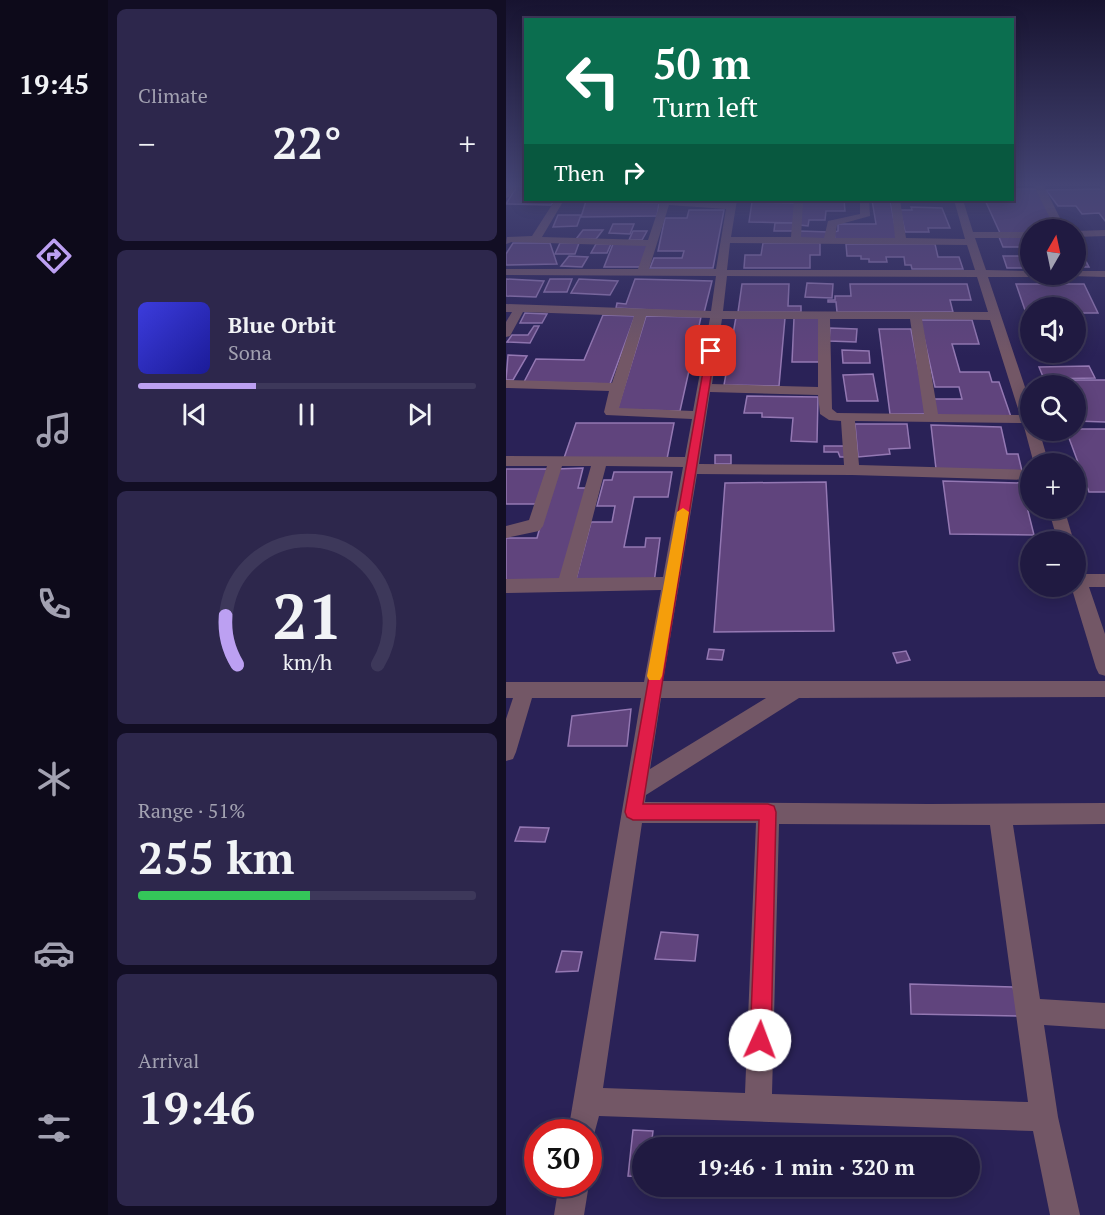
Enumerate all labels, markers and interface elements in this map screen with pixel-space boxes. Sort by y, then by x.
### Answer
text: 50 m [653,35,751,91]
icon: left [554,42,632,120]
text: 19:45 [19,66,89,102]
text: Climate [138,82,208,109]
text: Turn left [653,89,758,125]
text: 22° [272,112,342,172]
text: − [138,122,156,165]
text: + [458,122,476,165]
icon: right [617,156,650,189]
text: Then [554,158,605,187]
north arrow [1020,219,1086,285]
map controls [1020,219,1086,597]
icon: directions [33,235,75,277]
button: sound [1020,297,1086,363]
text: Blue Orbit [228,310,336,339]
pin [685,325,736,376]
icon: arrive [694,334,727,367]
text: Sona [228,339,272,366]
button: search [1020,375,1086,441]
icon: previous [178,398,211,431]
icon: pause [290,398,323,431]
icon: next [403,398,436,431]
icon: music [33,409,75,451]
button: + [1020,453,1086,519]
button: − [1020,531,1086,597]
text: 21 [272,574,342,657]
icon: phone [33,583,75,625]
text: km/h [282,648,332,676]
icon: climate [33,758,75,800]
text: Range · 51% [138,797,245,824]
text: 255 km [138,827,294,887]
icon: car [33,932,75,974]
position arrow [728,1008,792,1072]
text: Arrival [138,1047,199,1074]
text: 19:46 [138,1077,255,1137]
icon: filters [33,1107,75,1149]
speed limit sign: 30 [524,1119,602,1197]
text: 19:46 · 1 min · 320 m [697,1152,915,1181]

